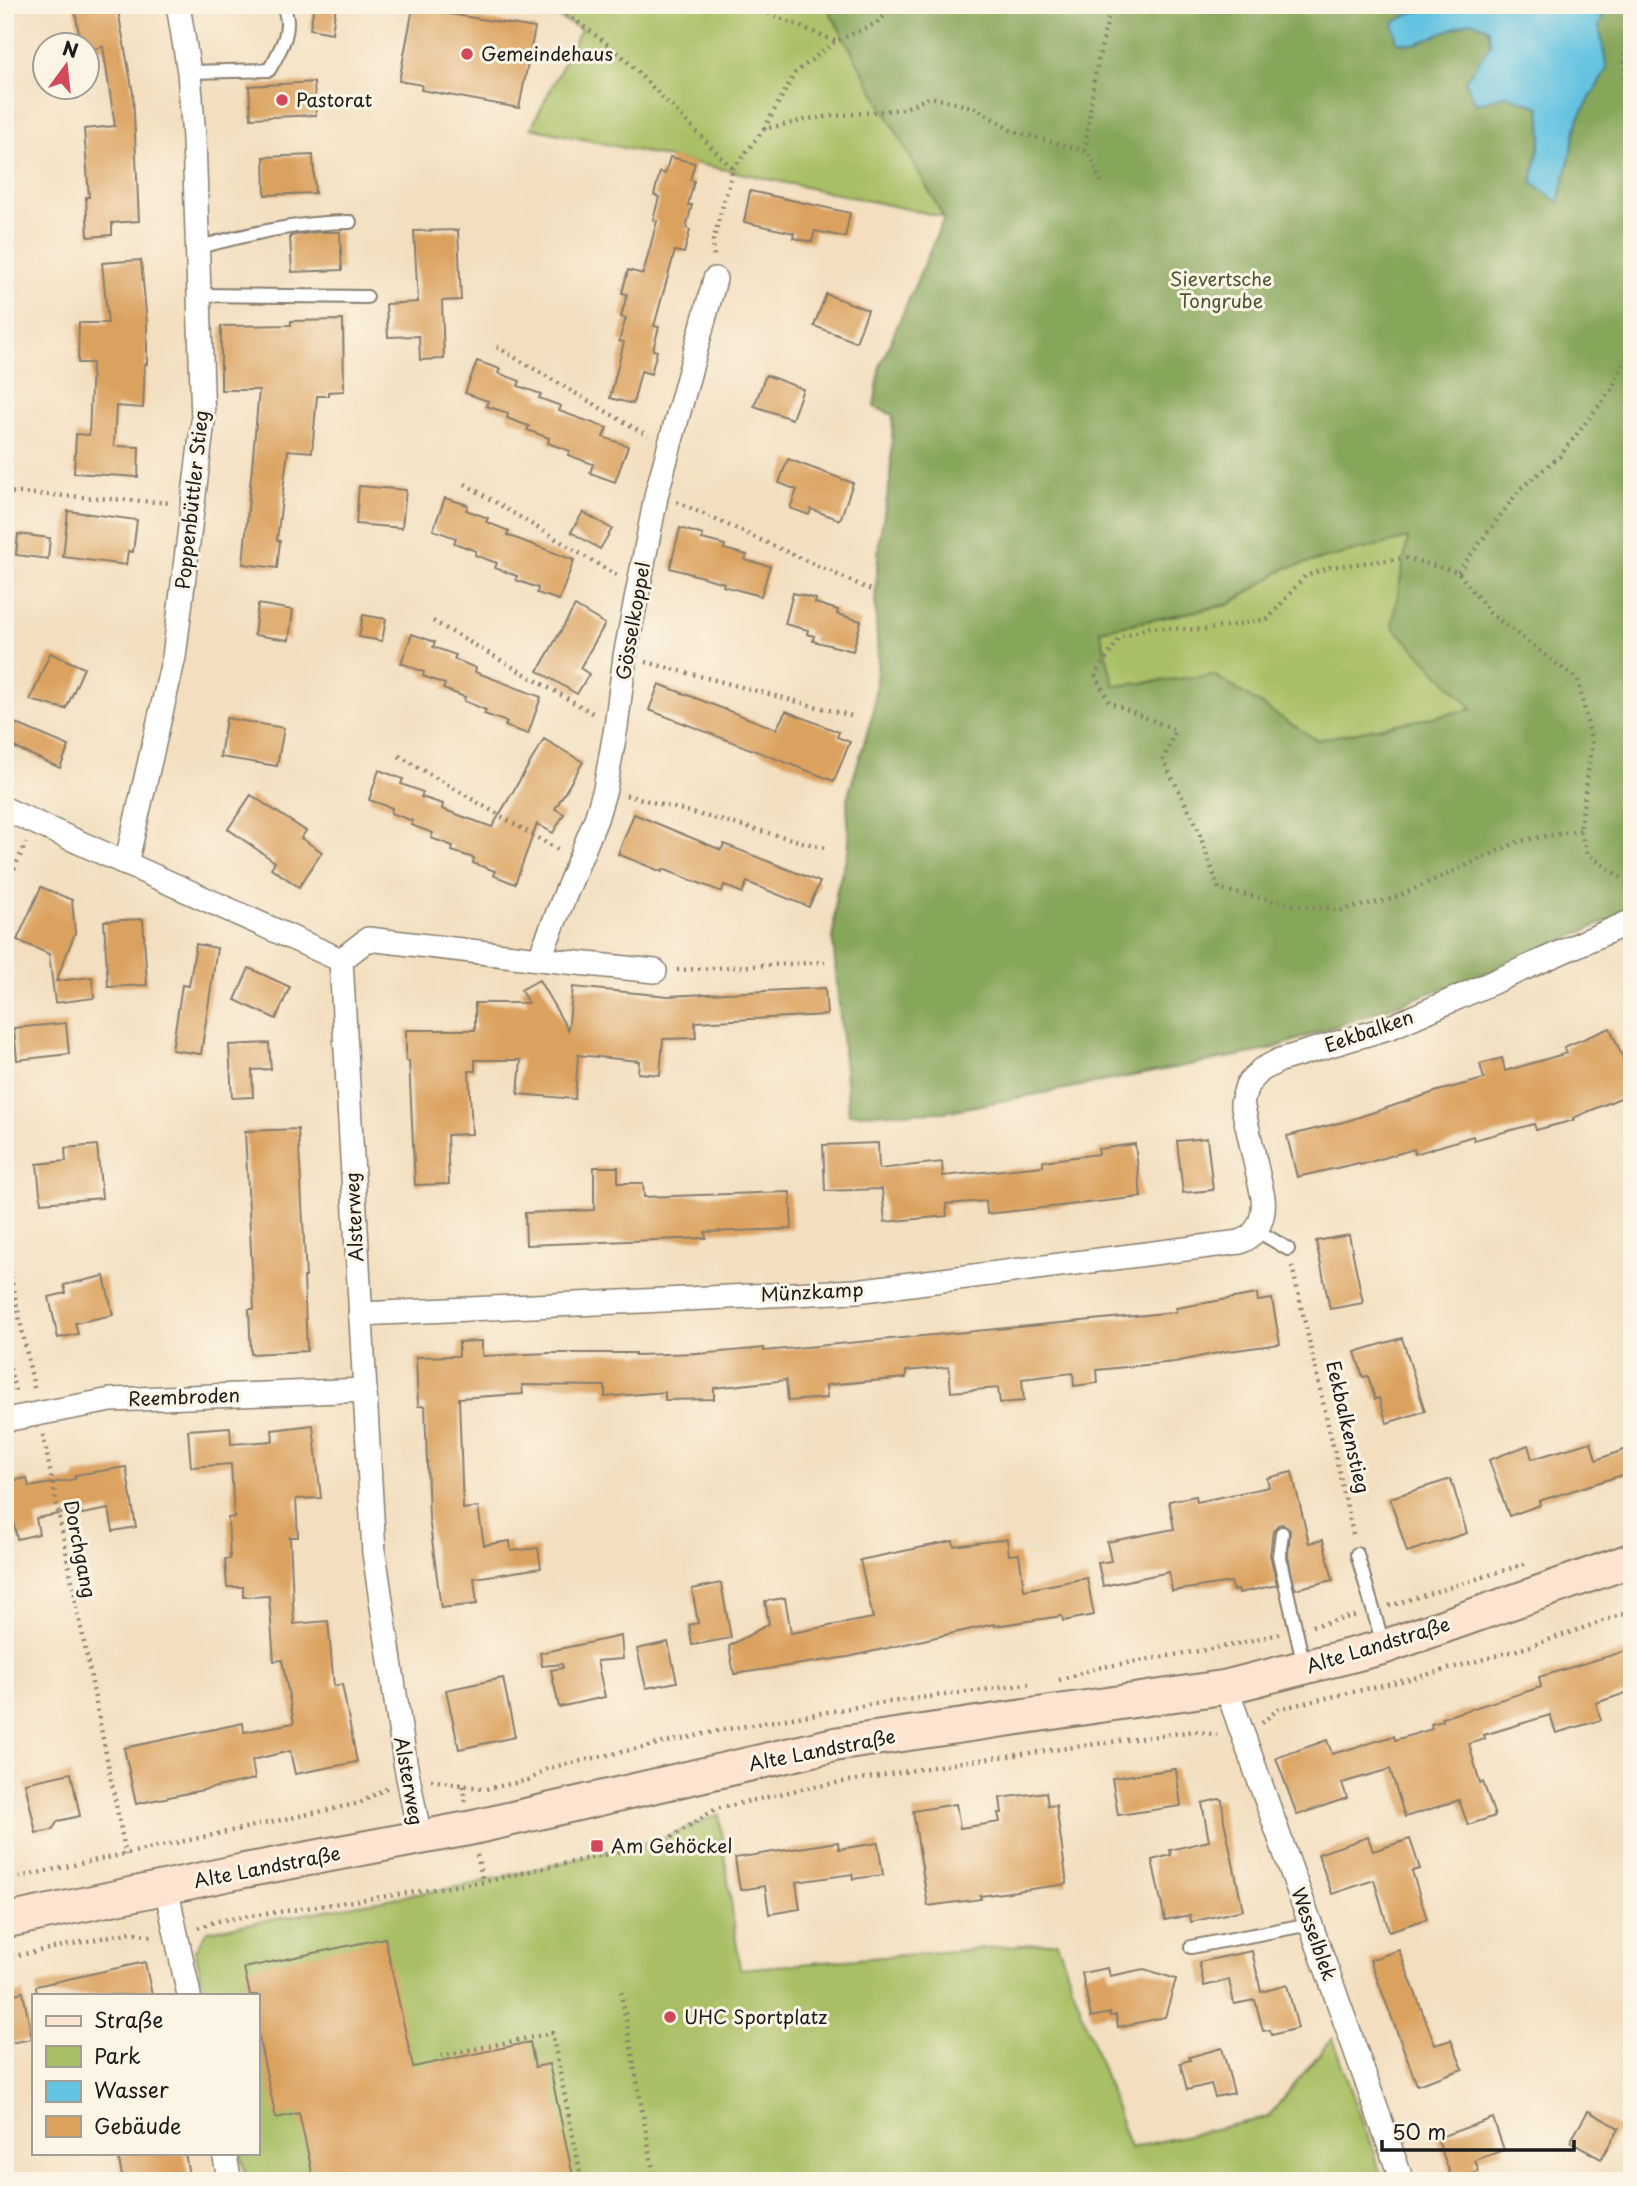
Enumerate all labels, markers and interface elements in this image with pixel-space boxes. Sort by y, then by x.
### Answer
north arrow [32,32,102,102]
text: N [60,33,82,64]
place label: Gemeindehaus [481,39,613,67]
marker: Gemeindehaus [459,46,475,62]
place label: Pastorat [296,85,372,113]
marker: Pastorat [274,92,290,108]
park label: Sievertsche Tongrube [1170,264,1272,314]
street label: Poppenbüttler Stieg [168,409,214,591]
street label: Gösselkoppel [608,560,656,682]
street label: Eekbalken [1321,1002,1417,1058]
street label: Alsterweg [337,1171,369,1263]
street label: Münzkamp [760,1274,864,1308]
street label: Eekbalkenstieg [1320,1358,1378,1496]
street label: Reembroden [128,1380,240,1412]
street label: Dorchgang [58,1498,104,1600]
street label: Alte Landstraße [1302,1609,1453,1679]
street label: Alte Landstraße [746,1721,898,1777]
street label: Alsterweg [388,1734,432,1828]
place label: Am Gehöckel [611,1831,732,1859]
street label: Alte Landstraße [191,1838,343,1894]
marker: Am Gehöckel [589,1838,605,1854]
street label: Wesselblek [1285,1883,1345,1985]
legend [32,1994,259,2154]
place label: UHC Sportplatz [684,2002,827,2030]
text: Straße [94,2003,163,2035]
marker: UHC Sportplatz [662,2009,678,2025]
text: Park [94,2039,141,2071]
text: Wasser [94,2073,169,2105]
text: Gebäude [94,2109,181,2141]
scale bar [1382,2109,1574,2153]
text: 50 m [1392,2115,1446,2147]

